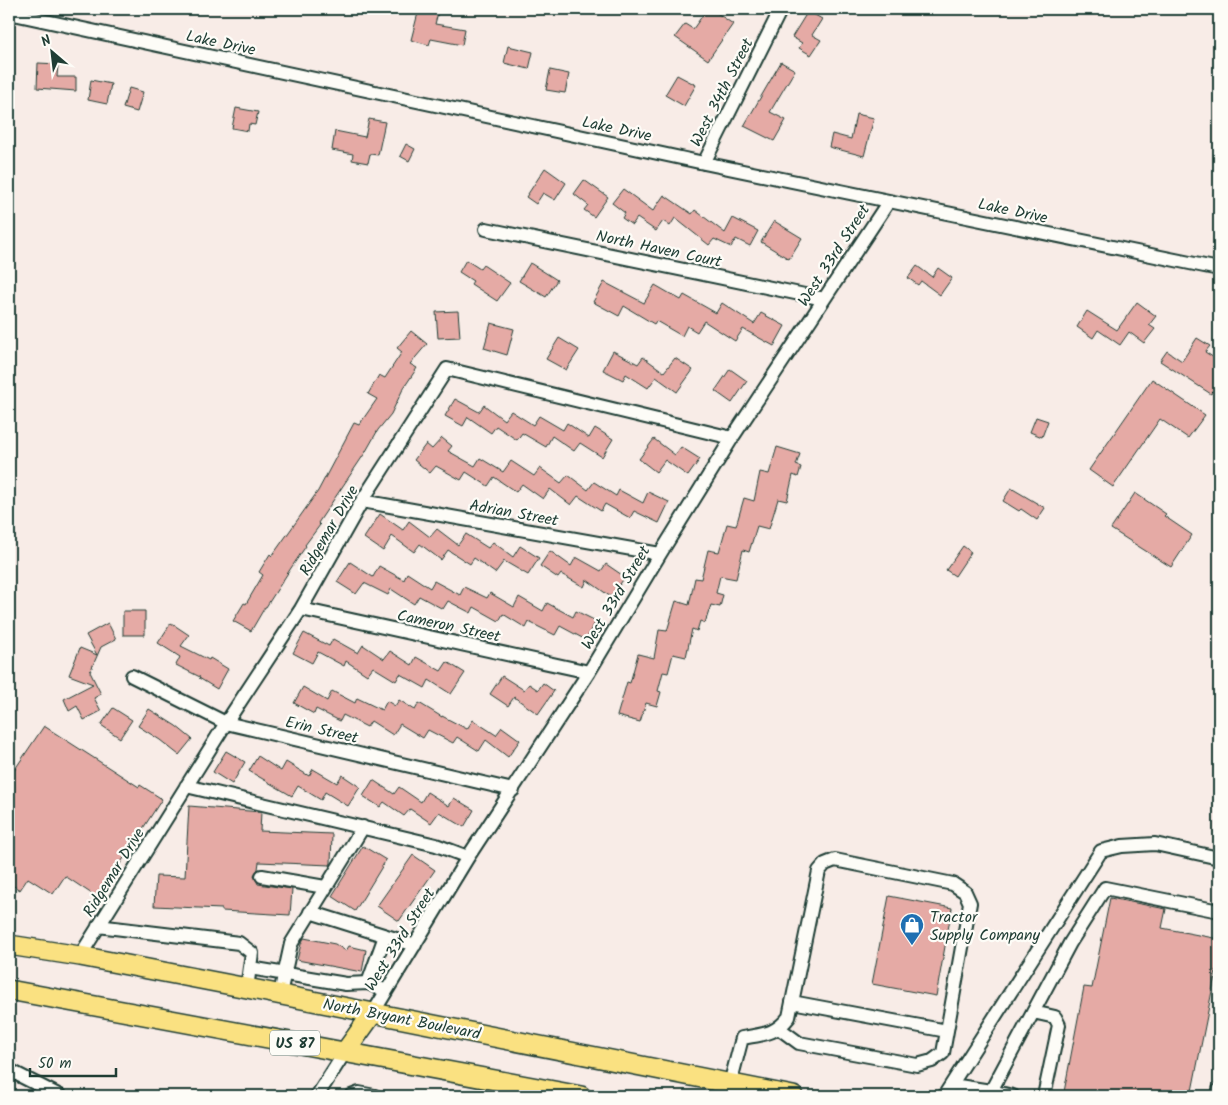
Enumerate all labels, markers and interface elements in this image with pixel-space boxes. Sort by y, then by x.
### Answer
street label: Lake Drive [183,24,258,63]
north arrow [28,28,78,78]
text: N [37,30,56,53]
street label: West 34th Street [684,33,761,151]
street label: Lake Drive [579,110,654,149]
street label: Lake Drive [975,192,1050,231]
street label: West 33rd Street [792,199,877,312]
street label: North Haven Court [594,224,725,275]
street label: Ridgemar Drive [293,481,365,581]
street label: Adrian Street [467,493,561,534]
street label: West 33rd Street [575,540,658,655]
street label: Cameron Street [395,603,503,650]
street label: Erin Street [283,710,361,751]
street label: Ridgemar Drive [77,823,152,922]
street label: West 33rd Street [358,883,442,996]
place label: Tractor Supply Company [930,905,1041,948]
shop icon: Tractor Supply Company [899,912,925,946]
street label: North Bryant Boulevard [321,992,484,1047]
road number: US 87 [270,1030,320,1056]
scale bar [30,1045,116,1077]
text: 50 m [38,1052,72,1076]

